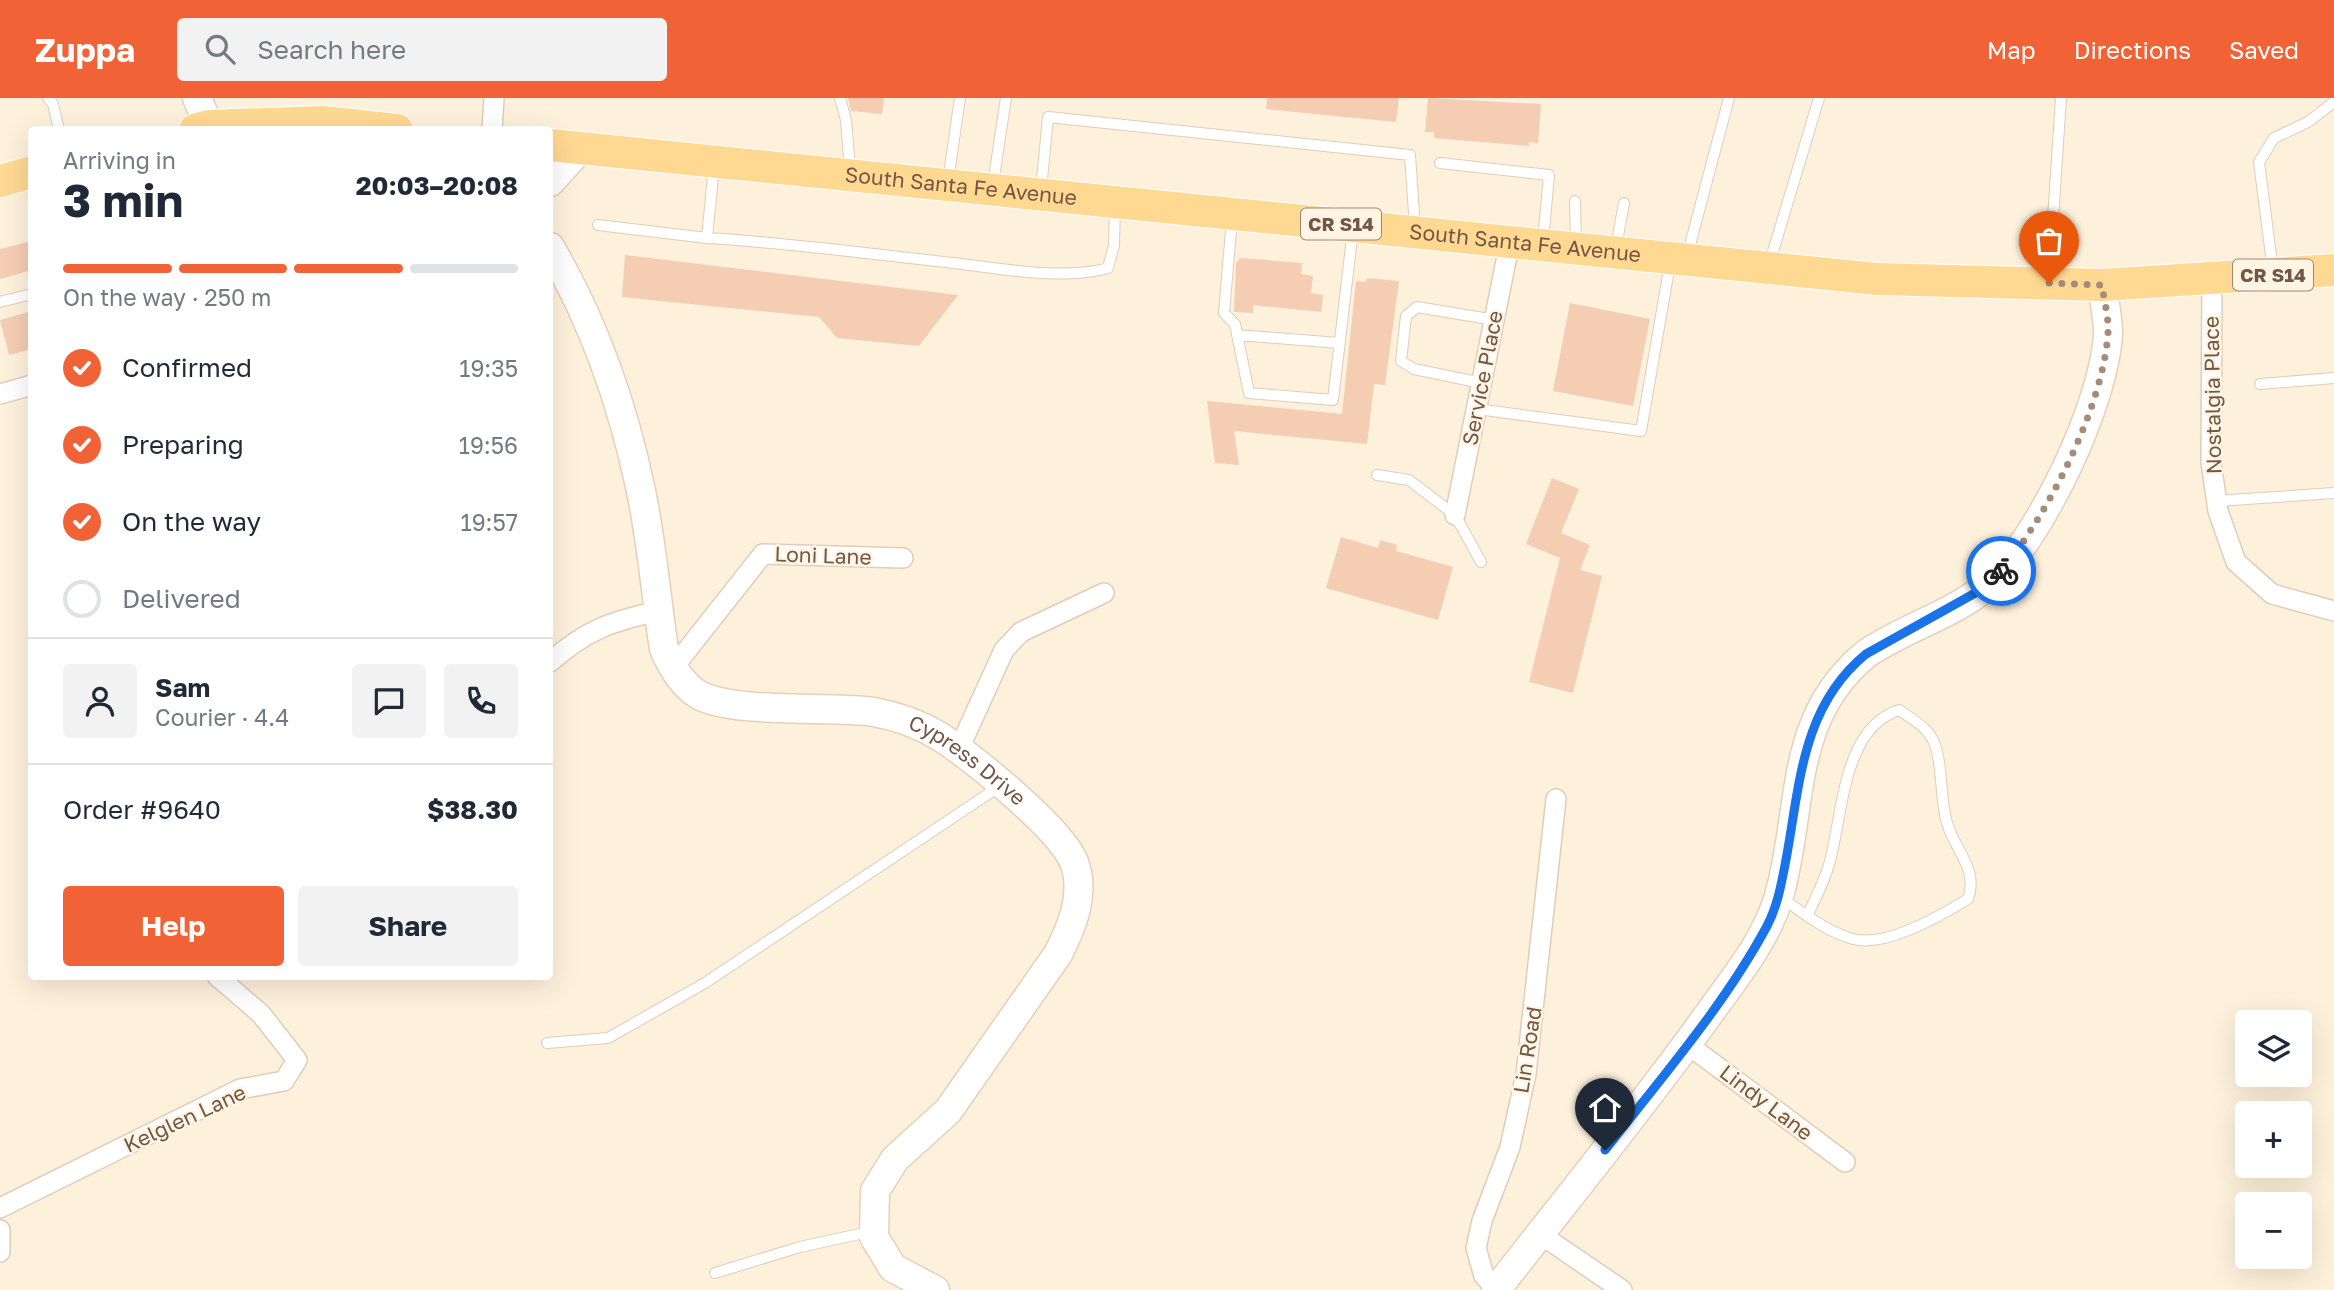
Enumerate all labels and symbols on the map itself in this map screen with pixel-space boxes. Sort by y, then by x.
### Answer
street label: South Santa Fe Avenue [844,161,1078,210]
road number: CR S14 [1301,208,1381,240]
pin [2019,211,2079,283]
street label: South Santa Fe Avenue [1408,218,1642,267]
road number: CR S14 [2233,260,2313,290]
street label: Service Place [1456,308,1508,447]
street label: Nostalgia Place [2198,316,2226,474]
courier [1966,536,2036,606]
street label: Loni Lane [774,540,872,570]
street label: Cypress Drive [905,709,1032,811]
street label: Lin Road [1507,1005,1547,1095]
street label: Lindy Lane [1715,1059,1818,1146]
street label: Kelglen Lane [119,1078,250,1158]
pin [1575,1078,1635,1150]

